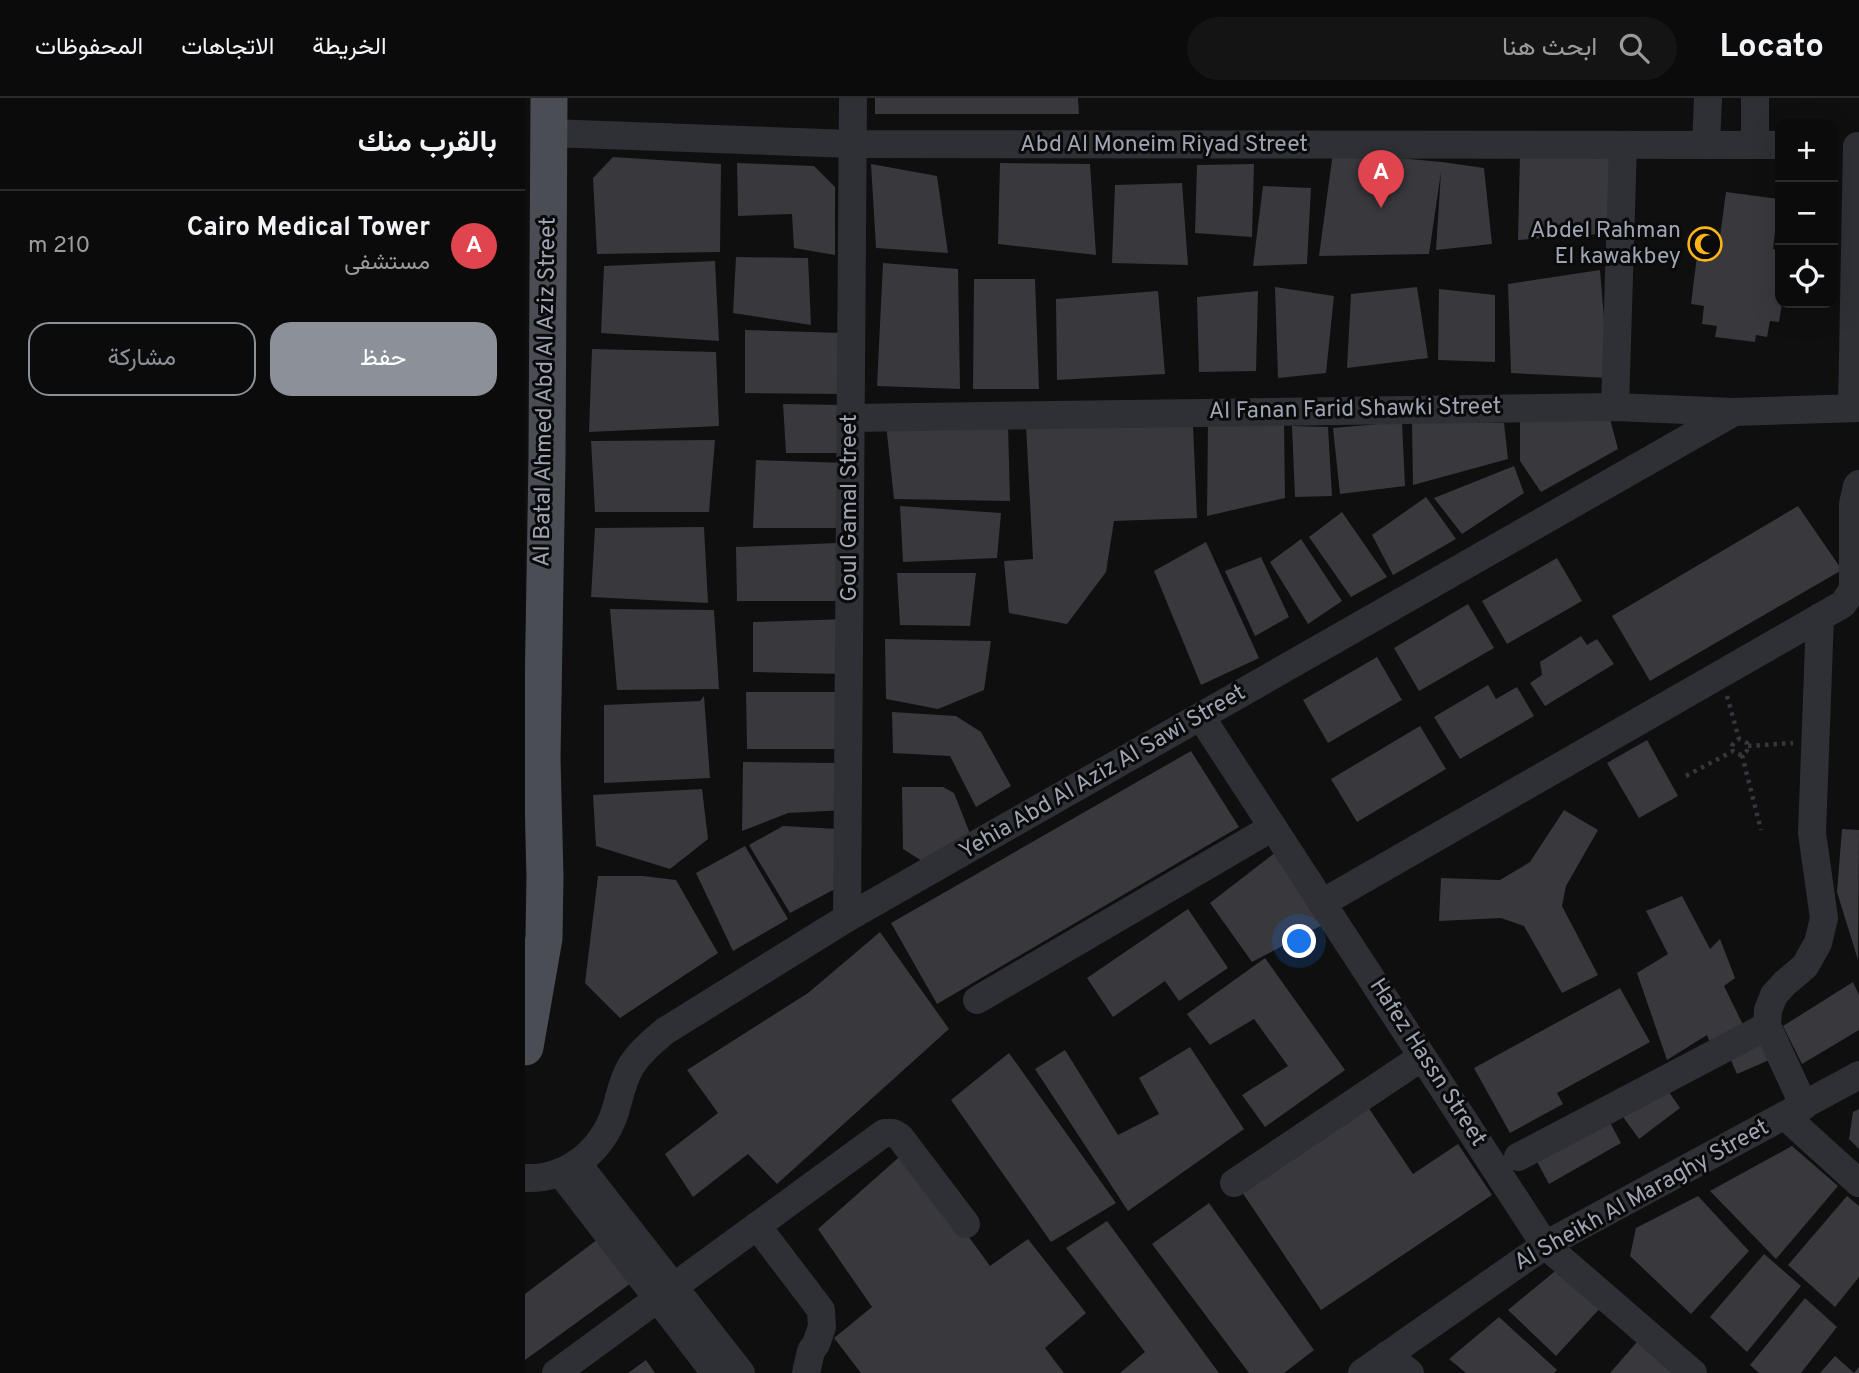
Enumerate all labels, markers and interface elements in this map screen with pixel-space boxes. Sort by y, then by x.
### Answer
search box [1187,17,1677,80]
text: Locato [1719,27,1824,69]
icon: search [1615,29,1653,67]
text: ابحث هنا [1502,32,1597,65]
text: المحفوظات [35,33,143,63]
text: الاتجاهات [181,33,274,63]
text: الخريطة [312,33,387,63]
map controls [1775,119,1838,308]
button: + [1775,119,1838,182]
text: بالقرب منك [358,125,497,162]
street label: Abd Al Moneim Riyad Street [1020,131,1308,160]
pin: A [1358,150,1404,208]
button: − [1775,182,1838,245]
text: Cairo Medical Tower [187,212,430,245]
street label: Al Batal Ahmed Abd Al Aziz Street [528,217,564,567]
place label: Abdel Rahman El kawakbey [1530,217,1681,272]
mosque icon: Abdel Rahman El kawakbey [1686,225,1724,263]
text: 210 m [28,232,90,261]
text: A [466,232,482,261]
button: locate [1775,245,1838,308]
text: مستشفى [344,249,430,278]
button: مشاركة [28,322,256,396]
button: حفظ [270,322,497,396]
street label: Al Fanan Farid Shawki Street [1208,393,1502,427]
street label: Goul Gamal Street [836,414,865,602]
street label: Yehia Abd Al Aziz Al Sawi Street [955,679,1251,867]
your location [1282,924,1316,958]
street label: Hafez Hassn Street [1362,974,1492,1152]
street label: Al Sheikh Al Maraghy Street [1510,1114,1774,1278]

